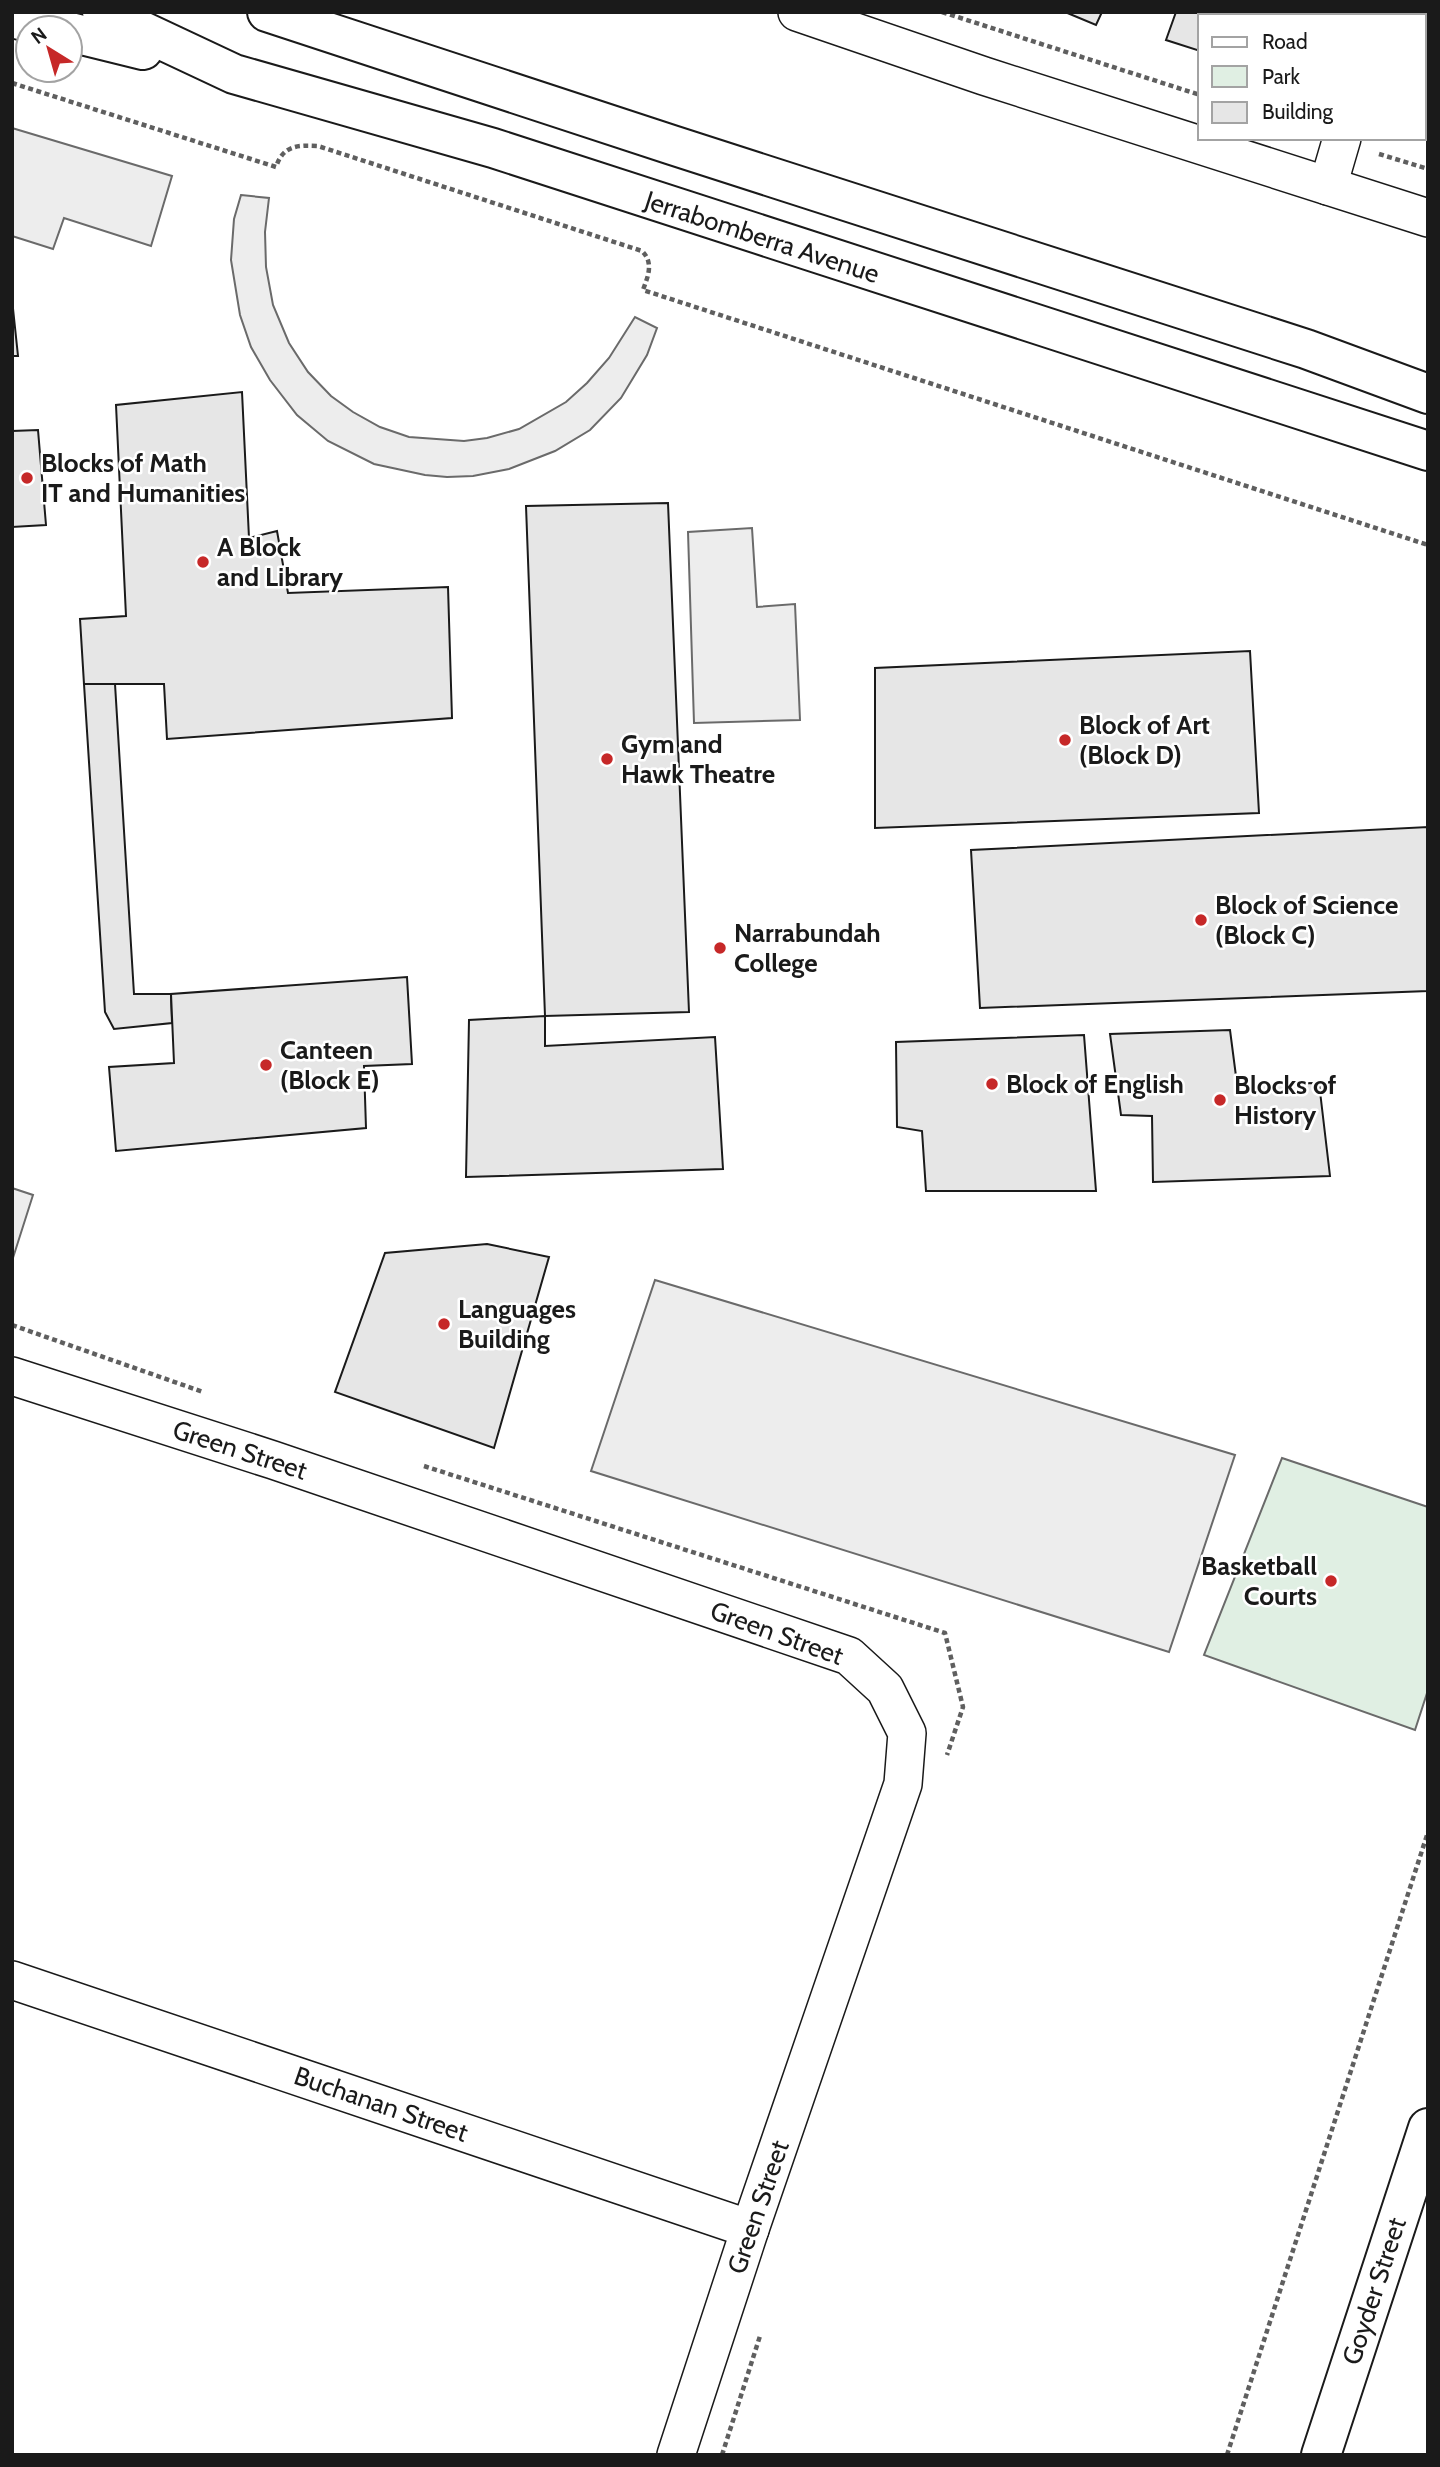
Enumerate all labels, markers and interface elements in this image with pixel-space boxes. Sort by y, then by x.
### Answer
north arrow [14,14,84,84]
legend [1198,14,1426,140]
text: N [27,23,51,49]
text: Road [1262,29,1308,54]
text: Park [1262,64,1300,89]
text: Building [1262,99,1334,124]
street label: Jerrabomberra Avenue [640,184,883,290]
place label: Blocks of Math IT and Humanities [41,447,245,509]
marker: Blocks of Math IT and Humanities [19,470,35,486]
place label: A Block and Library [217,531,343,593]
marker: A Block and Library [195,554,211,570]
place label: Block of Art (Block D) [1079,709,1210,771]
place label: Gym and Hawk Theatre [621,728,775,790]
marker: Block of Art (Block D) [1057,732,1073,748]
marker: Gym and Hawk Theatre [599,751,615,767]
place label: Block of Science (Block C) [1215,889,1398,951]
marker: Block of Science (Block C) [1193,912,1209,928]
place label: Narrabundah College [734,917,881,979]
marker: Narrabundah College [712,940,728,956]
place label: Canteen (Block E) [280,1034,379,1096]
marker: Canteen (Block E) [258,1057,274,1073]
place label: Block of English [1006,1068,1184,1100]
place label: Blocks of History [1234,1069,1337,1131]
marker: Block of English [984,1076,1000,1092]
marker: Blocks of History [1212,1092,1228,1108]
place label: Languages Building [458,1293,576,1355]
marker: Languages Building [436,1316,452,1332]
street label: Green Street [169,1413,311,1487]
place label: Basketball Courts [1201,1550,1317,1612]
marker: Basketball Courts [1323,1573,1339,1589]
street label: Green Street [706,1594,848,1672]
street label: Buchanan Street [290,2059,472,2149]
street label: Green Street [720,2136,796,2278]
street label: Goyder Street [1335,2213,1413,2369]

